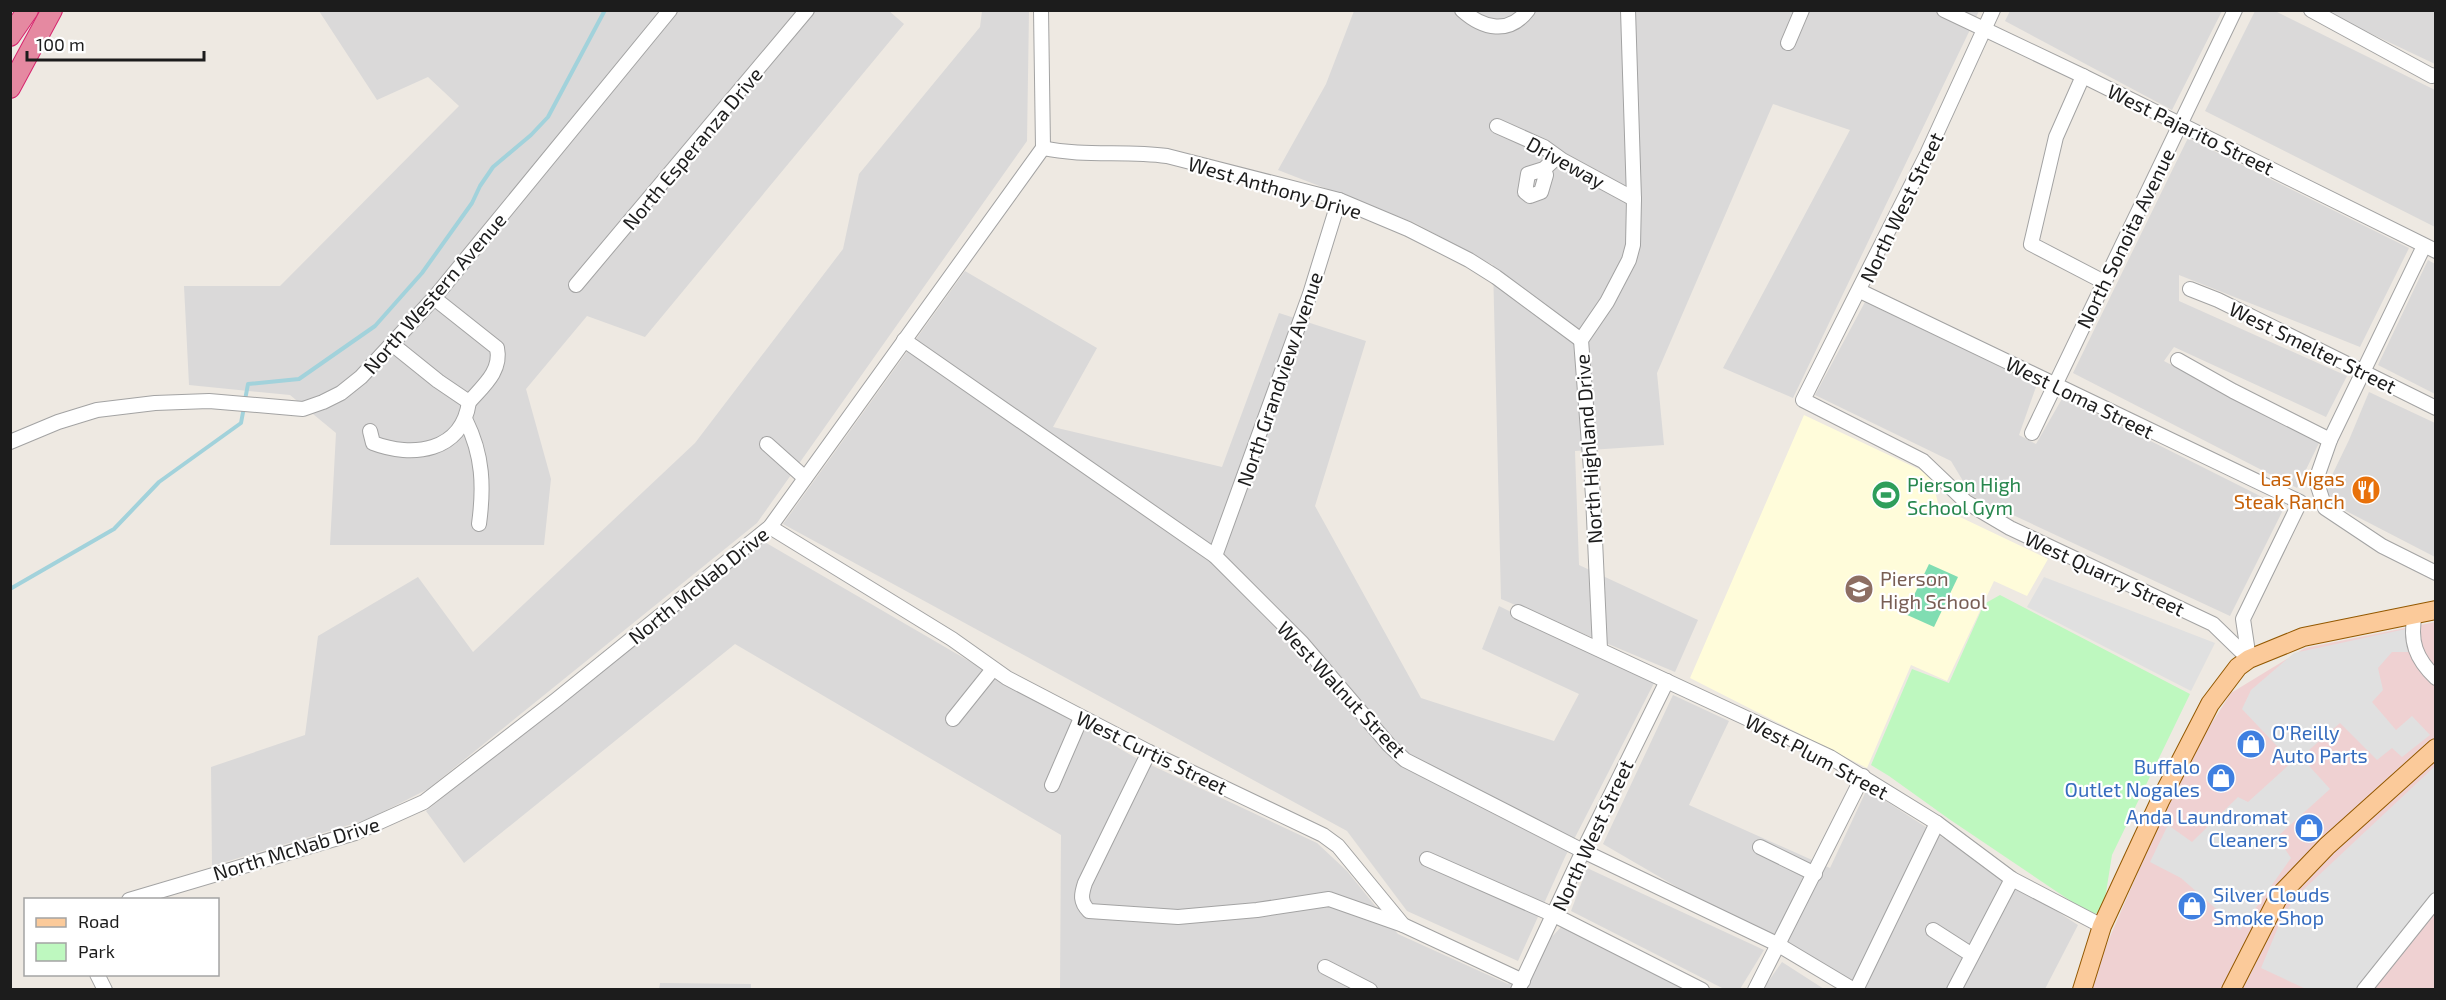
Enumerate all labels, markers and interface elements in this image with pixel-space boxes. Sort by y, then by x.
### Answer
scale bar [27,24,204,62]
text: 100 m [36,33,85,55]
street label: North Esperanza Drive [617,62,767,234]
street label: West Pajarito Street [2104,78,2279,180]
street label: North West Street [1854,128,1948,286]
street label: Driveway [1523,131,1610,193]
street label: North Sonoita Avenue [2071,144,2179,332]
street label: West Anthony Drive [1185,151,1365,223]
street label: North Western Avenue [358,208,510,378]
street label: North Grandview Avenue [1231,269,1327,489]
street label: West Smelter Street [2226,296,2401,398]
street label: West Loma Street [2002,351,2158,443]
street label: North Highland Drive [1569,353,1607,545]
place label: Las Vigas Steak Ranch [2234,466,2345,513]
place label: Pierson High School Gym [1907,472,2021,519]
restaurant icon: Las Vigas Steak Ranch [2350,474,2382,506]
sports icon: Pierson High School Gym [1870,479,1902,511]
street label: North McNab Drive [623,521,773,649]
street label: West Quarry Street [2021,525,2189,621]
place label: Pierson High School [1880,566,1987,613]
school or university icon: Pierson High School [1843,573,1875,605]
street label: West Walnut Street [1273,616,1412,762]
street label: West Curtis Street [1073,705,1232,799]
street label: West Plum Street [1741,708,1893,804]
place label: O'Reilly Auto Parts [2272,720,2368,767]
shop icon: O'Reilly Auto Parts [2235,728,2267,760]
place label: Buffalo Outlet Nogales [2065,754,2200,801]
street label: North West Street [1546,755,1638,914]
shop icon: Buffalo Outlet Nogales [2205,762,2237,794]
place label: Anda Laundromat Cleaners [2126,804,2288,851]
street label: North McNab Drive [210,811,382,885]
shop icon: Anda Laundromat Cleaners [2293,812,2325,844]
place label: Silver Clouds Smoke Shop [2213,882,2330,929]
shop icon: Silver Clouds Smoke Shop [2176,890,2208,922]
legend [24,898,219,976]
text: Road [78,910,119,932]
text: Park [78,940,115,962]

